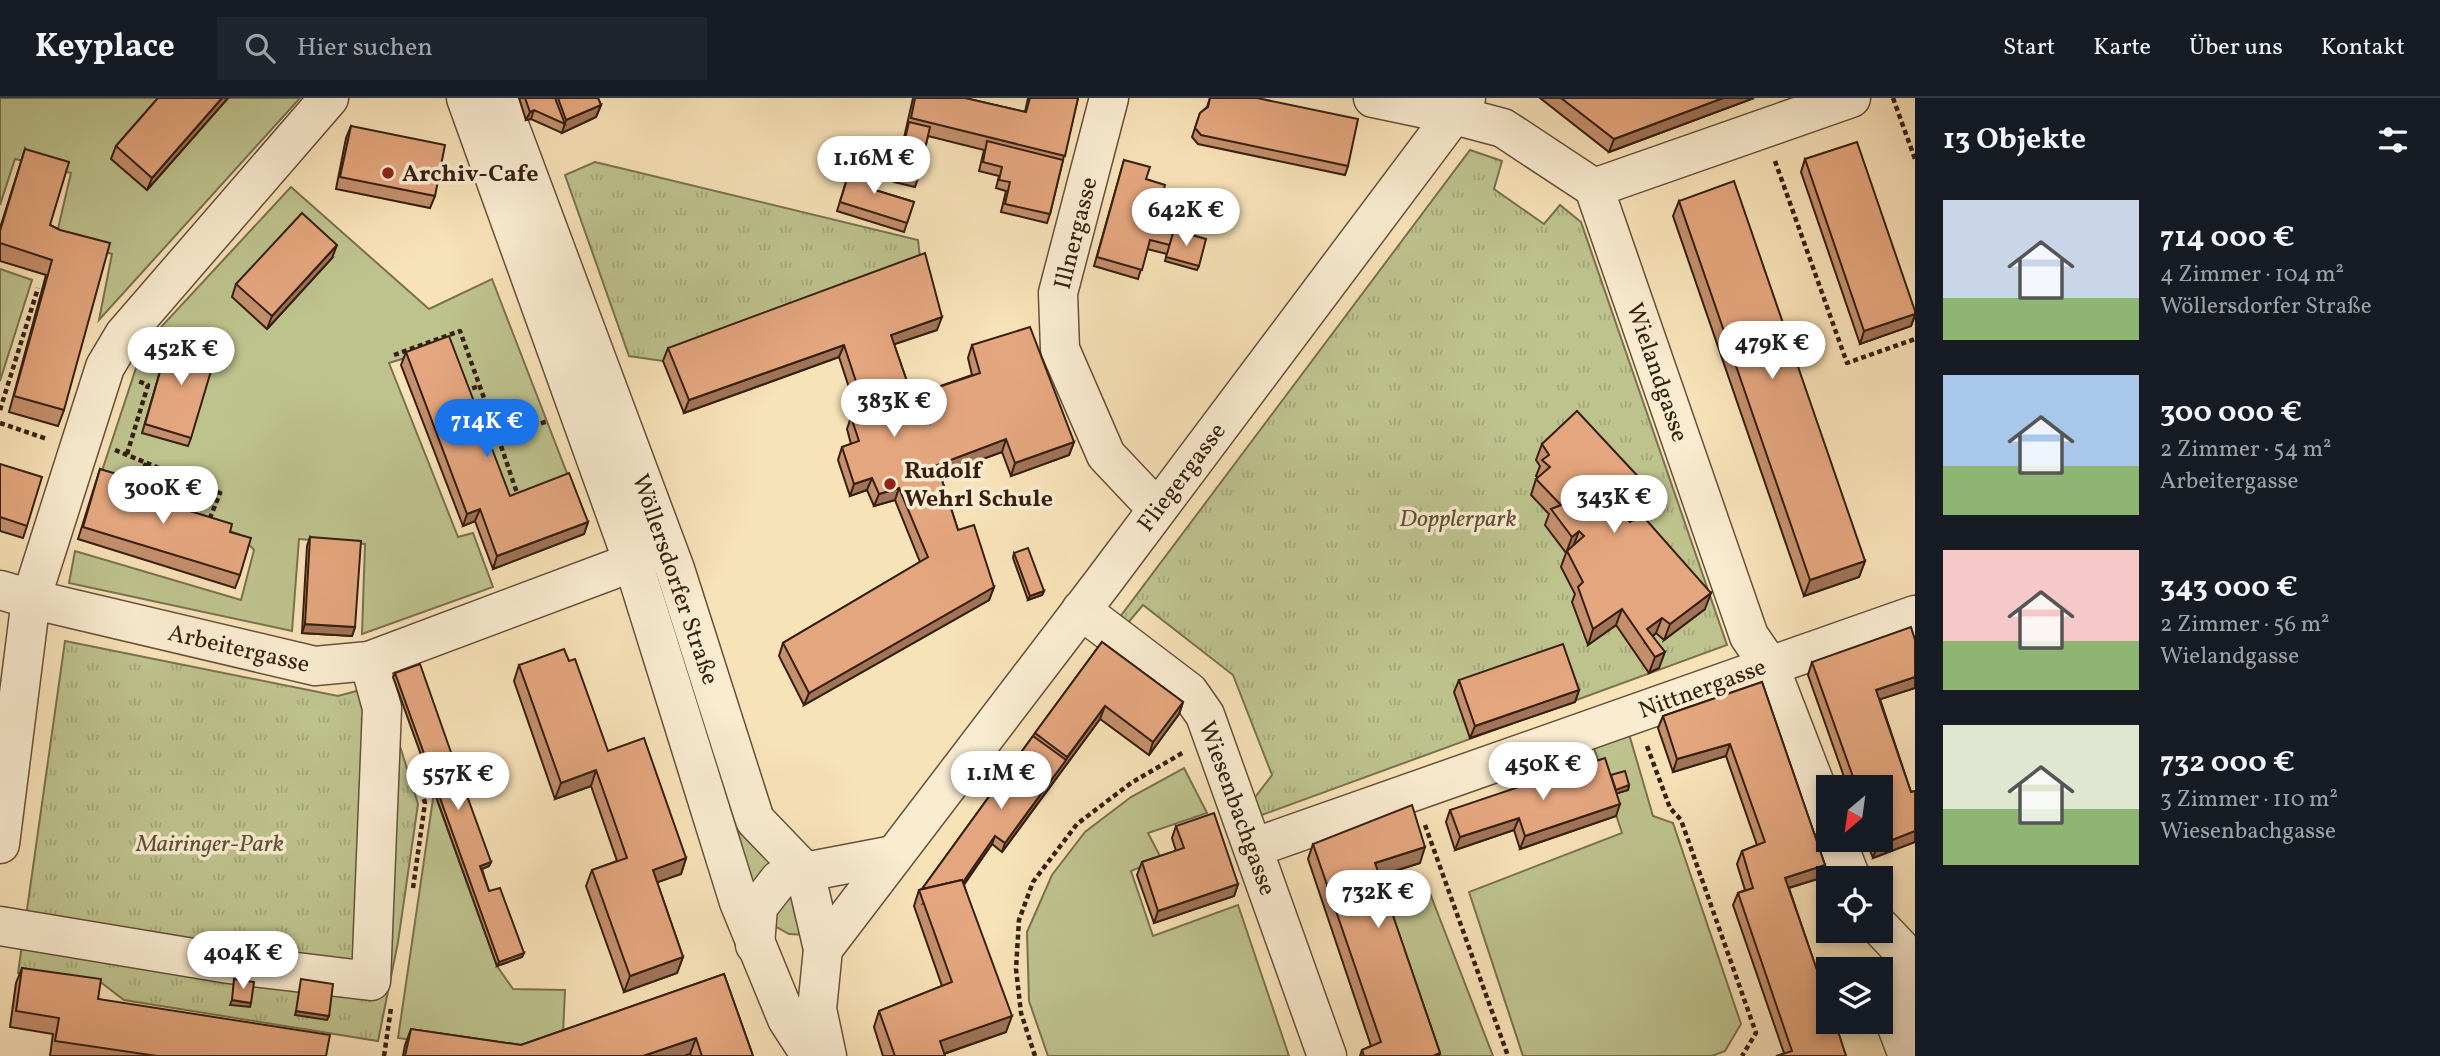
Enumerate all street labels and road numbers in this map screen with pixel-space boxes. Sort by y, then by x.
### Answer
street label: Illnergasse [1047,174,1107,293]
street label: Wielandgasse [1616,299,1696,447]
street label: Fliegergasse [1130,416,1235,540]
street label: Wöllersdorfer Straße [622,470,726,690]
street label: Arbeitergasse [164,617,313,683]
street label: Nittnergasse [1634,651,1771,729]
street label: Wiesenbachgasse [1189,717,1283,901]

